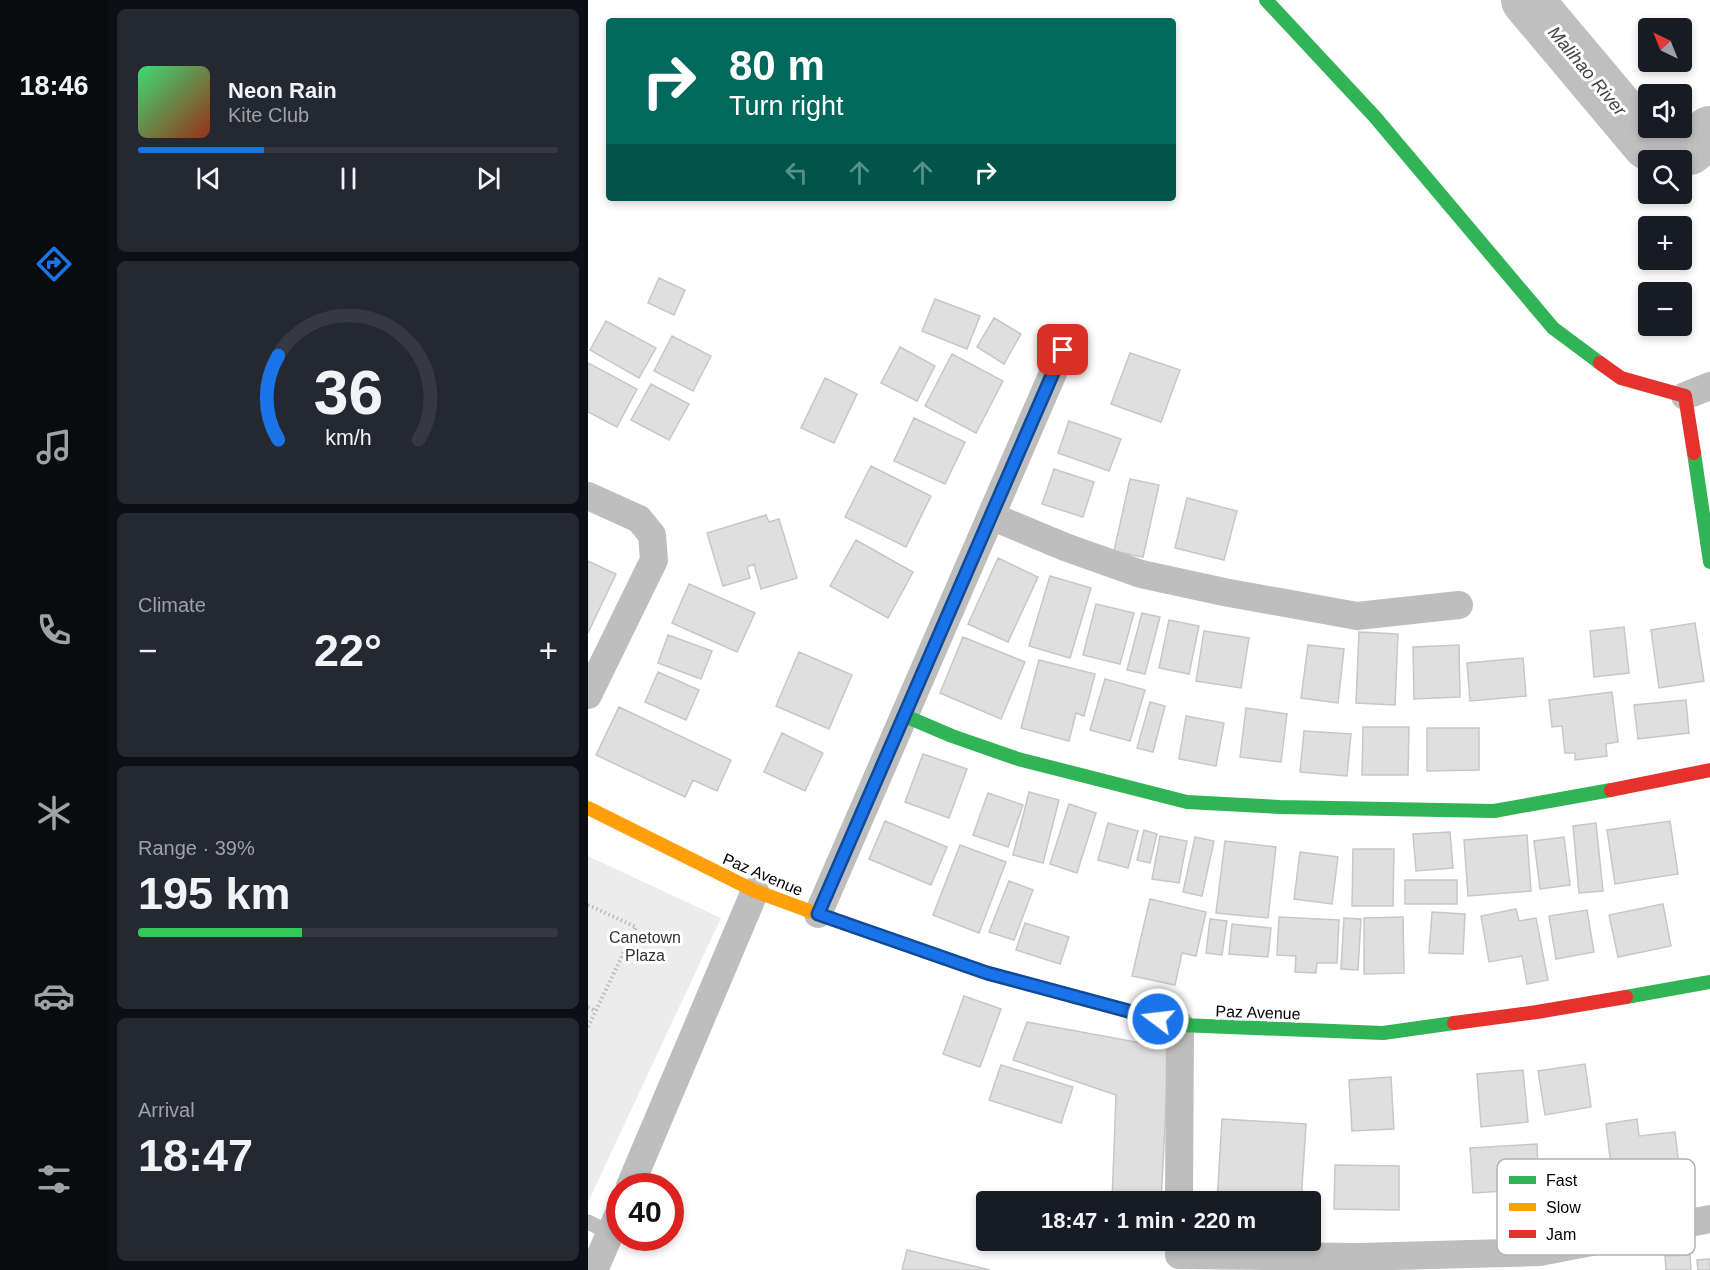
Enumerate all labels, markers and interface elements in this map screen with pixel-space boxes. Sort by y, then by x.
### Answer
north arrow [1638,18,1692,72]
map controls [1638,18,1692,336]
water label: Malihao River [1544,22,1631,120]
icon: right [630,42,708,120]
text: 80 m [729,42,825,89]
text: 18:46 [19,71,89,101]
text: Neon Rain [228,78,337,103]
button: sound [1638,84,1692,138]
text: Turn right [729,91,844,121]
text: Kite Club [228,104,309,126]
button: search [1638,150,1692,204]
icon: left [780,156,813,189]
icon: ahead [843,156,876,189]
icon: ahead [906,156,939,189]
icon: right [969,156,1002,189]
icon: previous [192,162,225,195]
icon: pause [332,162,365,195]
icon: next [472,162,505,195]
button: + [1638,216,1692,270]
icon: directions [33,243,75,285]
button: − [1638,282,1692,336]
pin [1037,324,1088,375]
icon: arrive [1046,333,1079,366]
text: 36 [313,358,383,427]
icon: music [33,426,75,468]
text: km/h [325,426,371,450]
text: Climate [138,594,206,616]
icon: phone [33,609,75,651]
text: 22° [314,625,382,676]
text: − [138,632,157,669]
text: + [539,632,558,669]
icon: climate [33,792,75,834]
text: Range · 39% [138,837,255,859]
street label: Paz Avenue [720,850,805,899]
text: 195 km [138,868,291,919]
park label: Canetown Plaza [609,929,681,964]
icon: car [33,975,75,1017]
position arrow [1126,987,1190,1051]
street label: Paz Avenue [1215,1003,1301,1022]
text: Arrival [138,1099,195,1121]
text: 18:47 [138,1130,253,1181]
icon: filters [33,1158,75,1200]
legend [1497,1159,1695,1255]
text: Fast [1546,1172,1578,1189]
speed limit sign: 40 [606,1173,684,1251]
text: Slow [1546,1199,1581,1216]
text: 18:47 · 1 min · 220 m [1041,1208,1256,1233]
text: Jam [1546,1226,1576,1243]

